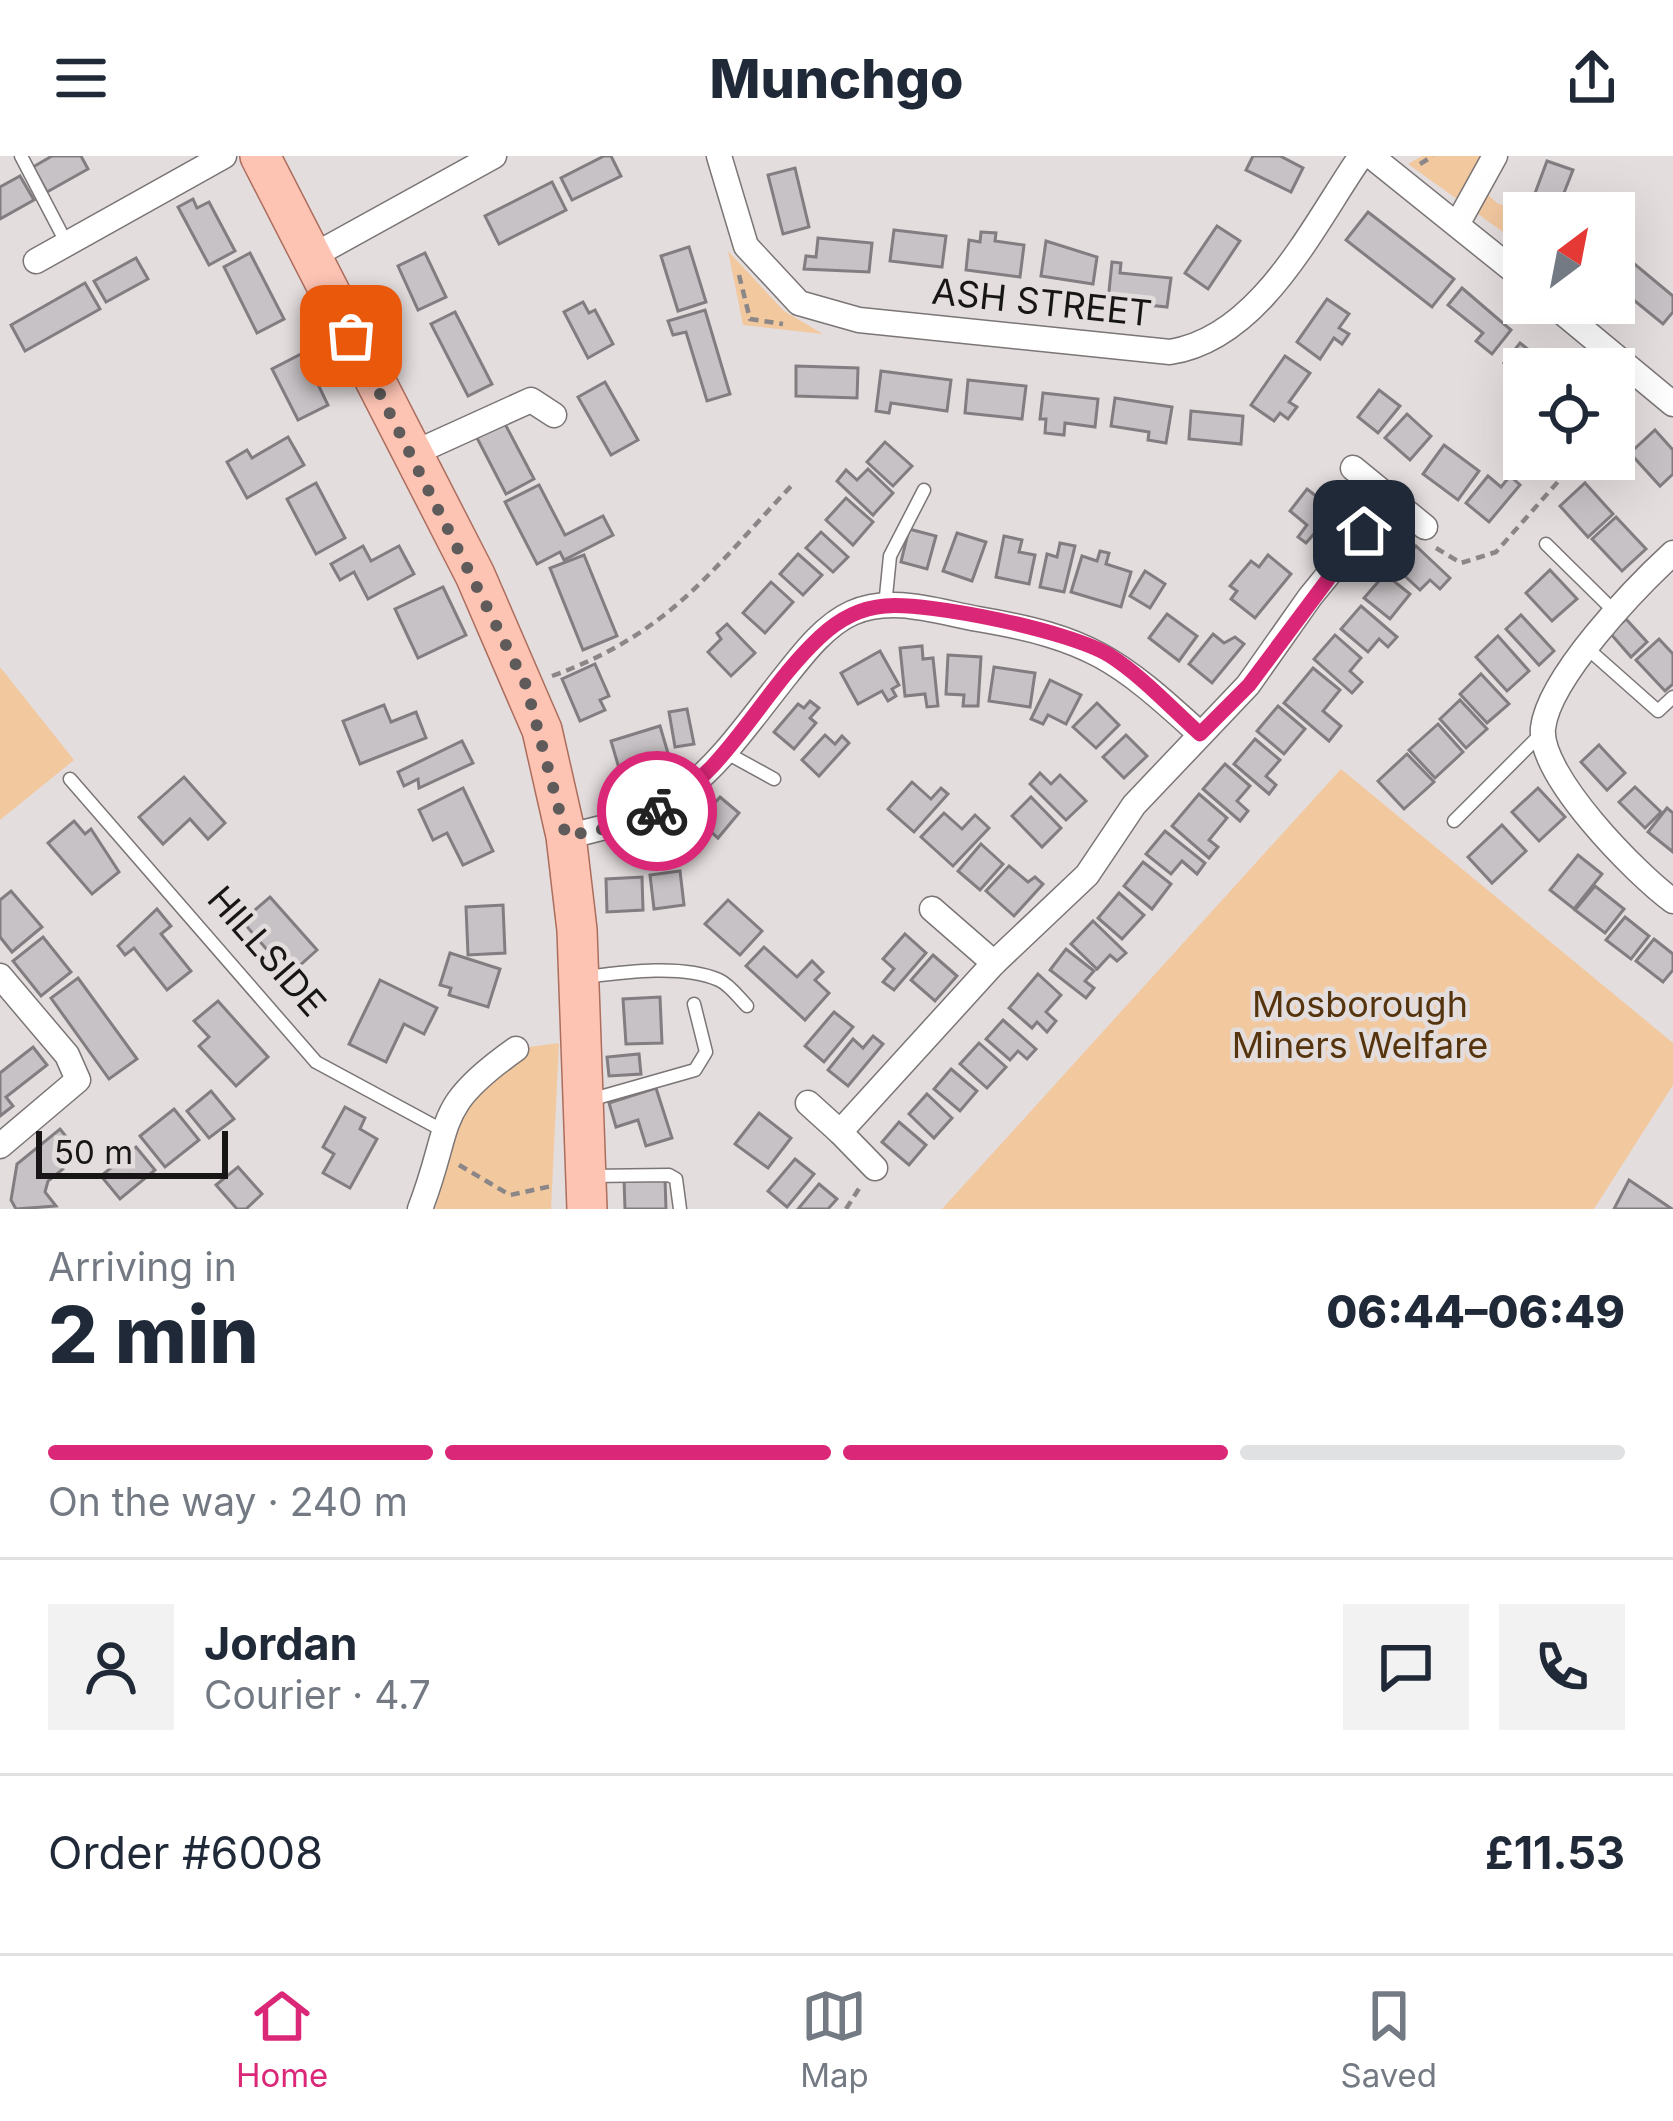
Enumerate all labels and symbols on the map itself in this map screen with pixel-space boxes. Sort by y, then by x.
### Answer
north arrow [1503,192,1635,324]
street label: ASH STREET [930,269,1154,335]
pin [300,285,402,387]
pin [1313,480,1415,582]
courier [597,751,717,871]
street label: HILLSIDE [199,877,335,1025]
park label: Mosborough Miners Welfare [1232,982,1488,1067]
scale bar [36,1125,228,1178]

